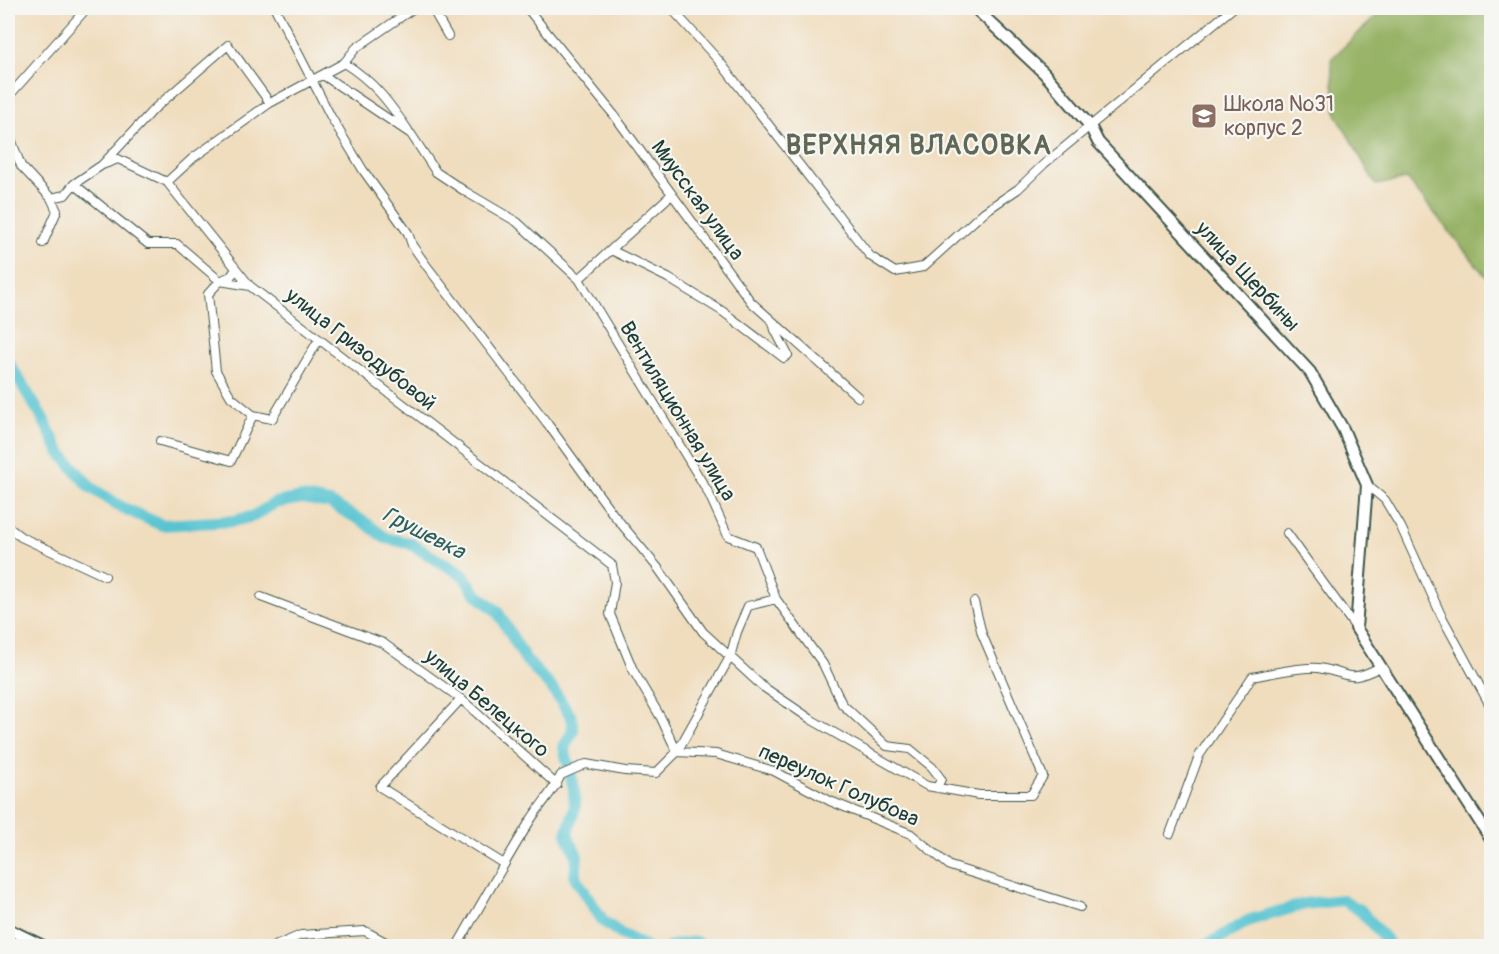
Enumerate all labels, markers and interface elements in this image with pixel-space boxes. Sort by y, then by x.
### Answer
place label: Школа №31 корпус 2 [1224,91,1334,142]
school or university icon: Школа №31 корпус 2 [1189,101,1219,131]
district label: ВЕРХНЯЯ ВЛАСОВКА [786,129,1052,162]
street label: Миусская улица [645,135,750,266]
street label: улица Щербины [1189,215,1306,337]
street label: улица Гризодубовой [279,281,442,417]
street label: Вентиляционная улица [613,317,742,506]
water label: Грушевка [377,500,471,566]
street label: улица Белецкого [418,643,555,764]
street label: переулок Голубова [754,738,923,833]

